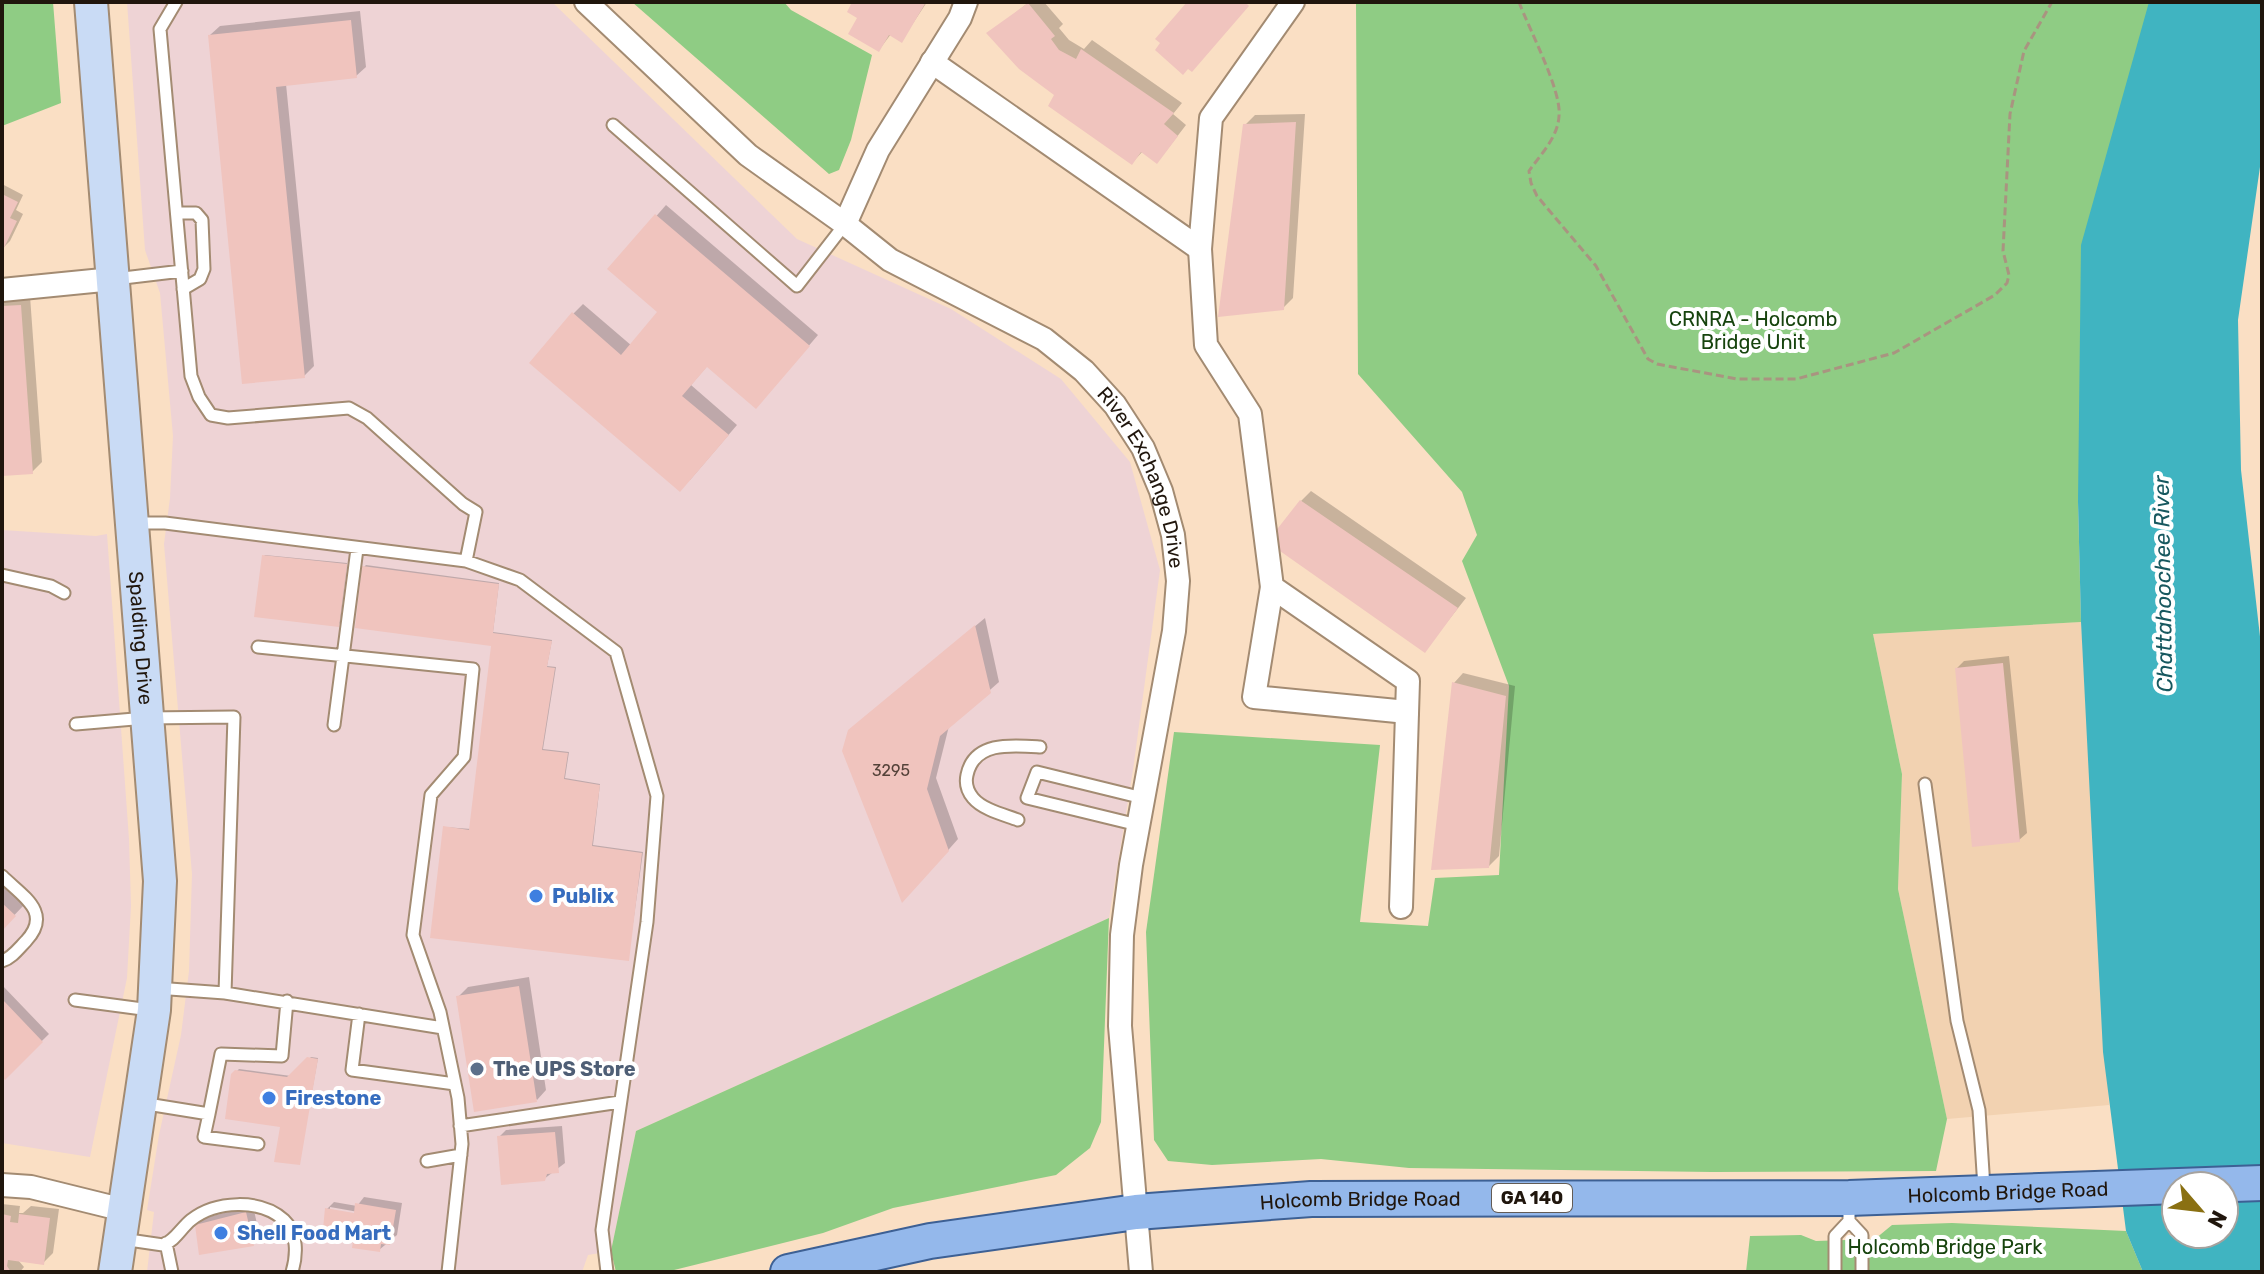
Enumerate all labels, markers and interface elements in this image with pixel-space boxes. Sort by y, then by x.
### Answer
park label: CRNRA - Holcomb Bridge Unit [1669,307,1837,354]
street label: River Exchange Drive [1092,382,1189,569]
water label: Chattahoochee River [2148,474,2178,693]
street label: Spalding Drive [124,570,158,706]
house number: 3295 [872,761,910,780]
place label: Publix [552,884,614,908]
marker: Publix [527,887,545,905]
place label: The UPS Store [493,1057,636,1081]
marker: The UPS Store [468,1060,486,1078]
place label: Firestone [285,1086,381,1110]
marker: Firestone [260,1089,278,1107]
north arrow [2160,1170,2240,1250]
street label: Holcomb Bridge Road [1907,1177,2109,1208]
road number: GA 140 [1492,1184,1572,1212]
street label: Holcomb Bridge Road [1259,1187,1461,1215]
text: N [2202,1206,2233,1232]
place label: Shell Food Mart [237,1221,391,1245]
marker: Shell Food Mart [212,1224,230,1242]
park label: Holcomb Bridge Park [1847,1235,2043,1259]

